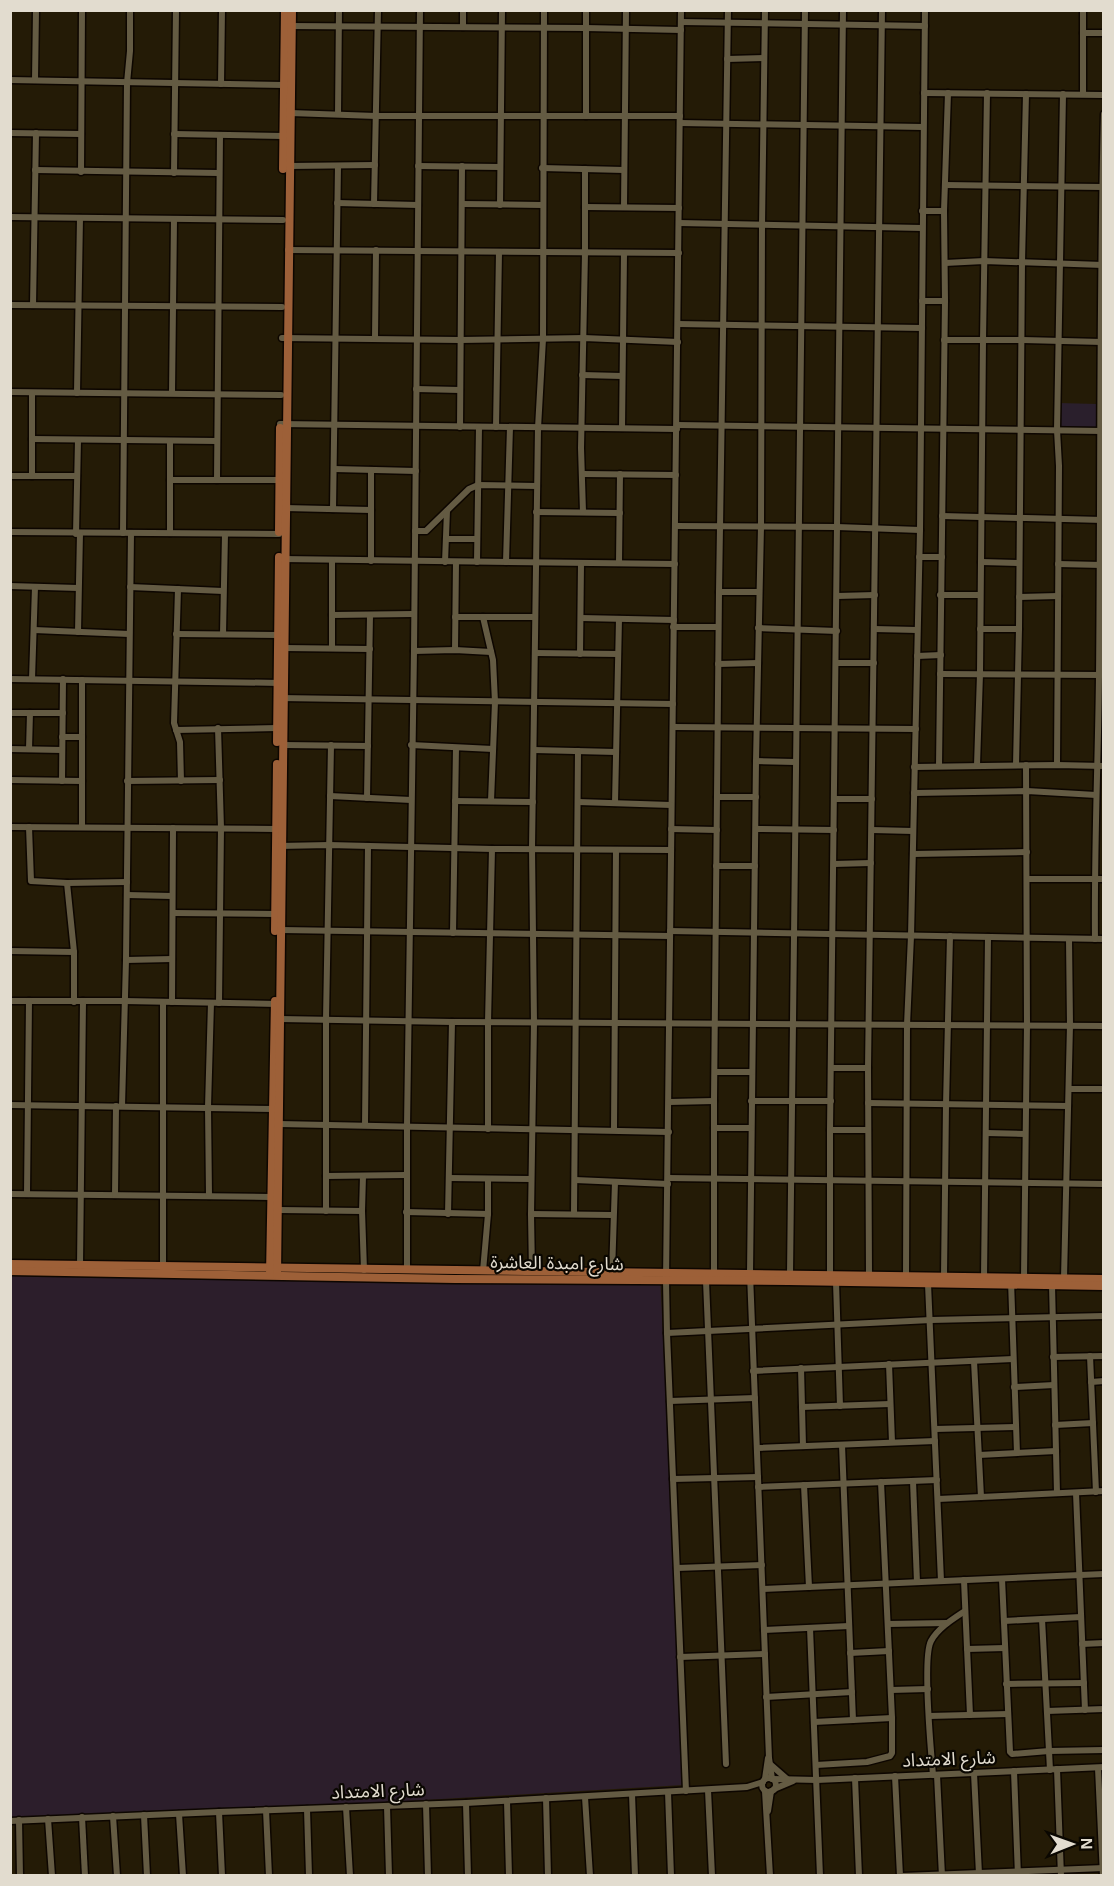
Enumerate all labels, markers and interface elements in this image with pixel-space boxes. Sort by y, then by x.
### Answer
street label: شارع امبدة العاشرة [490,1252,624,1278]
street label: شارع الامتداد [902,1747,996,1775]
street label: شارع الامتداد [331,1779,425,1807]
north arrow [1042,1814,1102,1874]
text: N [1078,1838,1095,1850]

